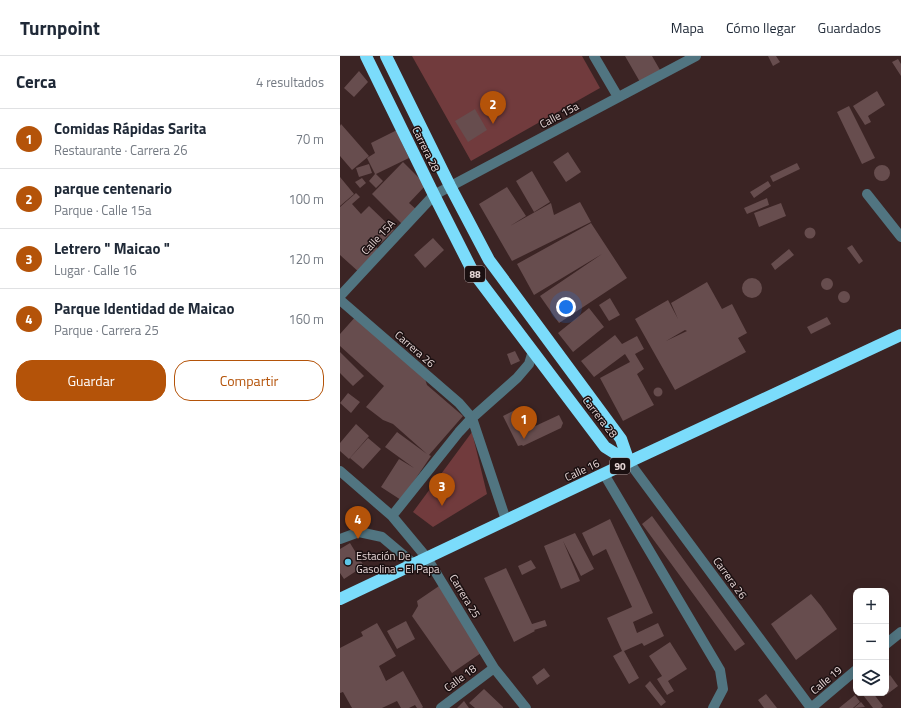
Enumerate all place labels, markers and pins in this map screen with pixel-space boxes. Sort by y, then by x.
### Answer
pin: 2 [480,91,506,124]
pin: 1 [511,406,537,439]
pin: 3 [429,473,455,506]
pin: 4 [345,506,371,539]
place label: Estación De Gasolina - El Papa [356,548,440,577]
marker: Estación De Gasolina - El Papa [343,557,353,567]

